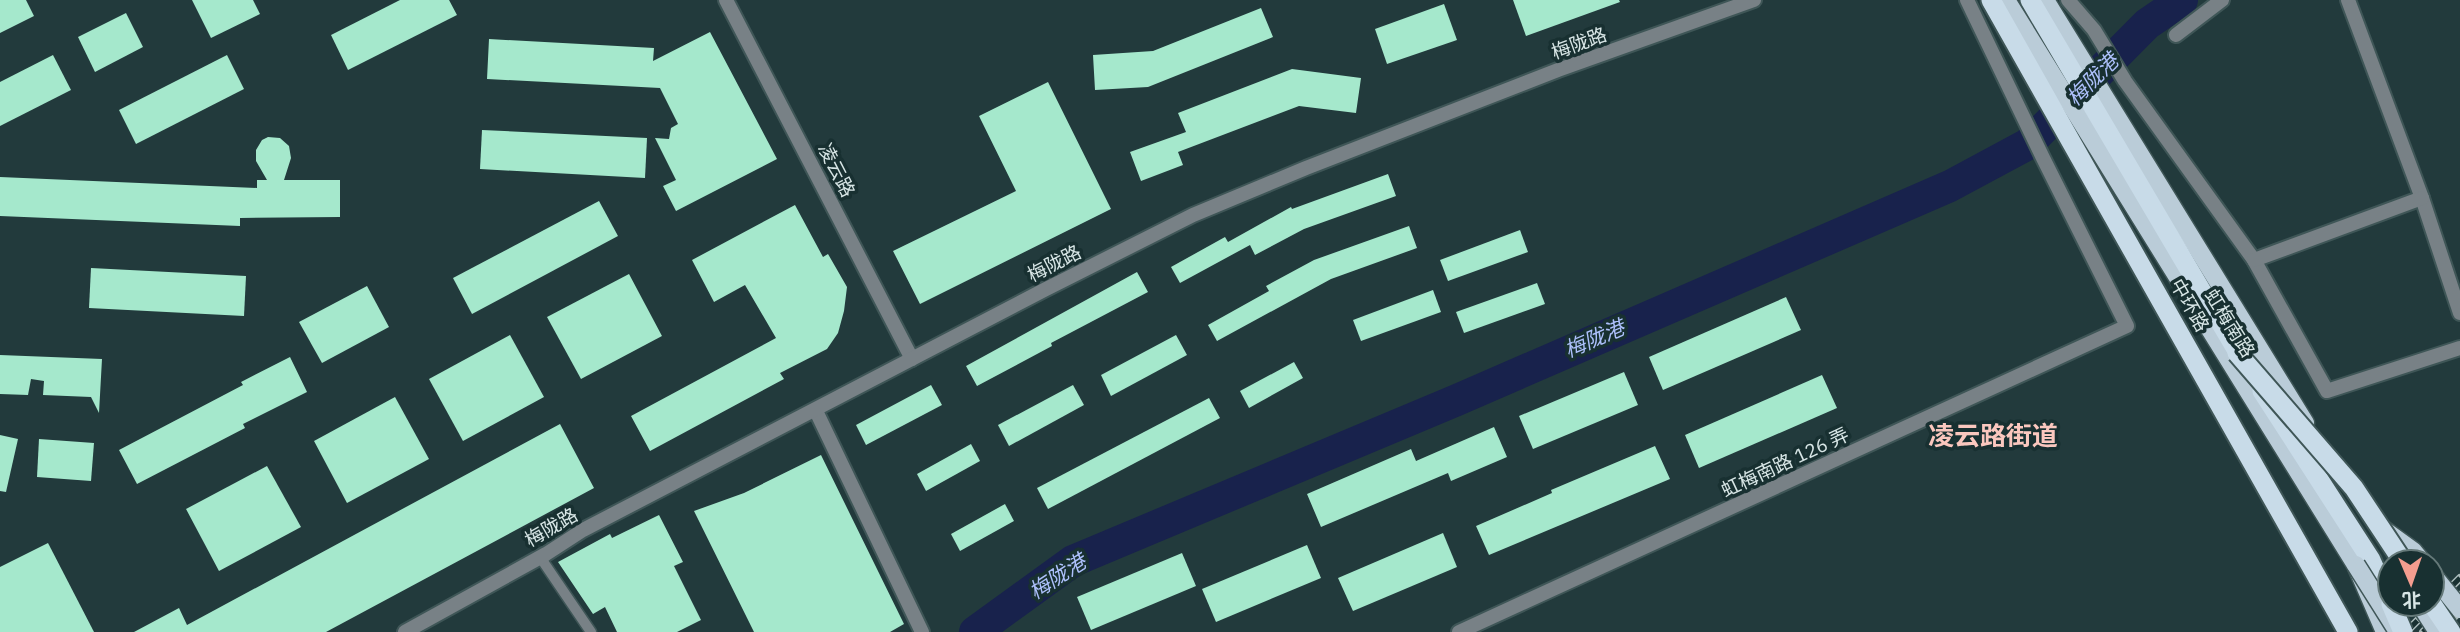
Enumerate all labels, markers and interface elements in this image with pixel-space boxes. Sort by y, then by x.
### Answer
street label: 梅陇路 [1548,22,1610,64]
water label: 梅陇港 [2060,45,2126,111]
street label: 凌云路 [813,139,861,201]
street label: 梅陇路 [1023,239,1085,287]
street label: 中环路 [2165,274,2215,336]
street label: 虹梅南路 [2200,284,2260,362]
water label: 梅陇港 [1560,312,1631,363]
district label: 凌云路街道 [1928,418,2058,452]
street label: 虹梅南路 126 弄 [1717,422,1853,502]
street label: 梅陇路 [520,502,582,552]
water label: 梅陇港 [1023,545,1094,605]
north arrow [2376,548,2446,618]
text: 北 [2402,588,2422,612]

